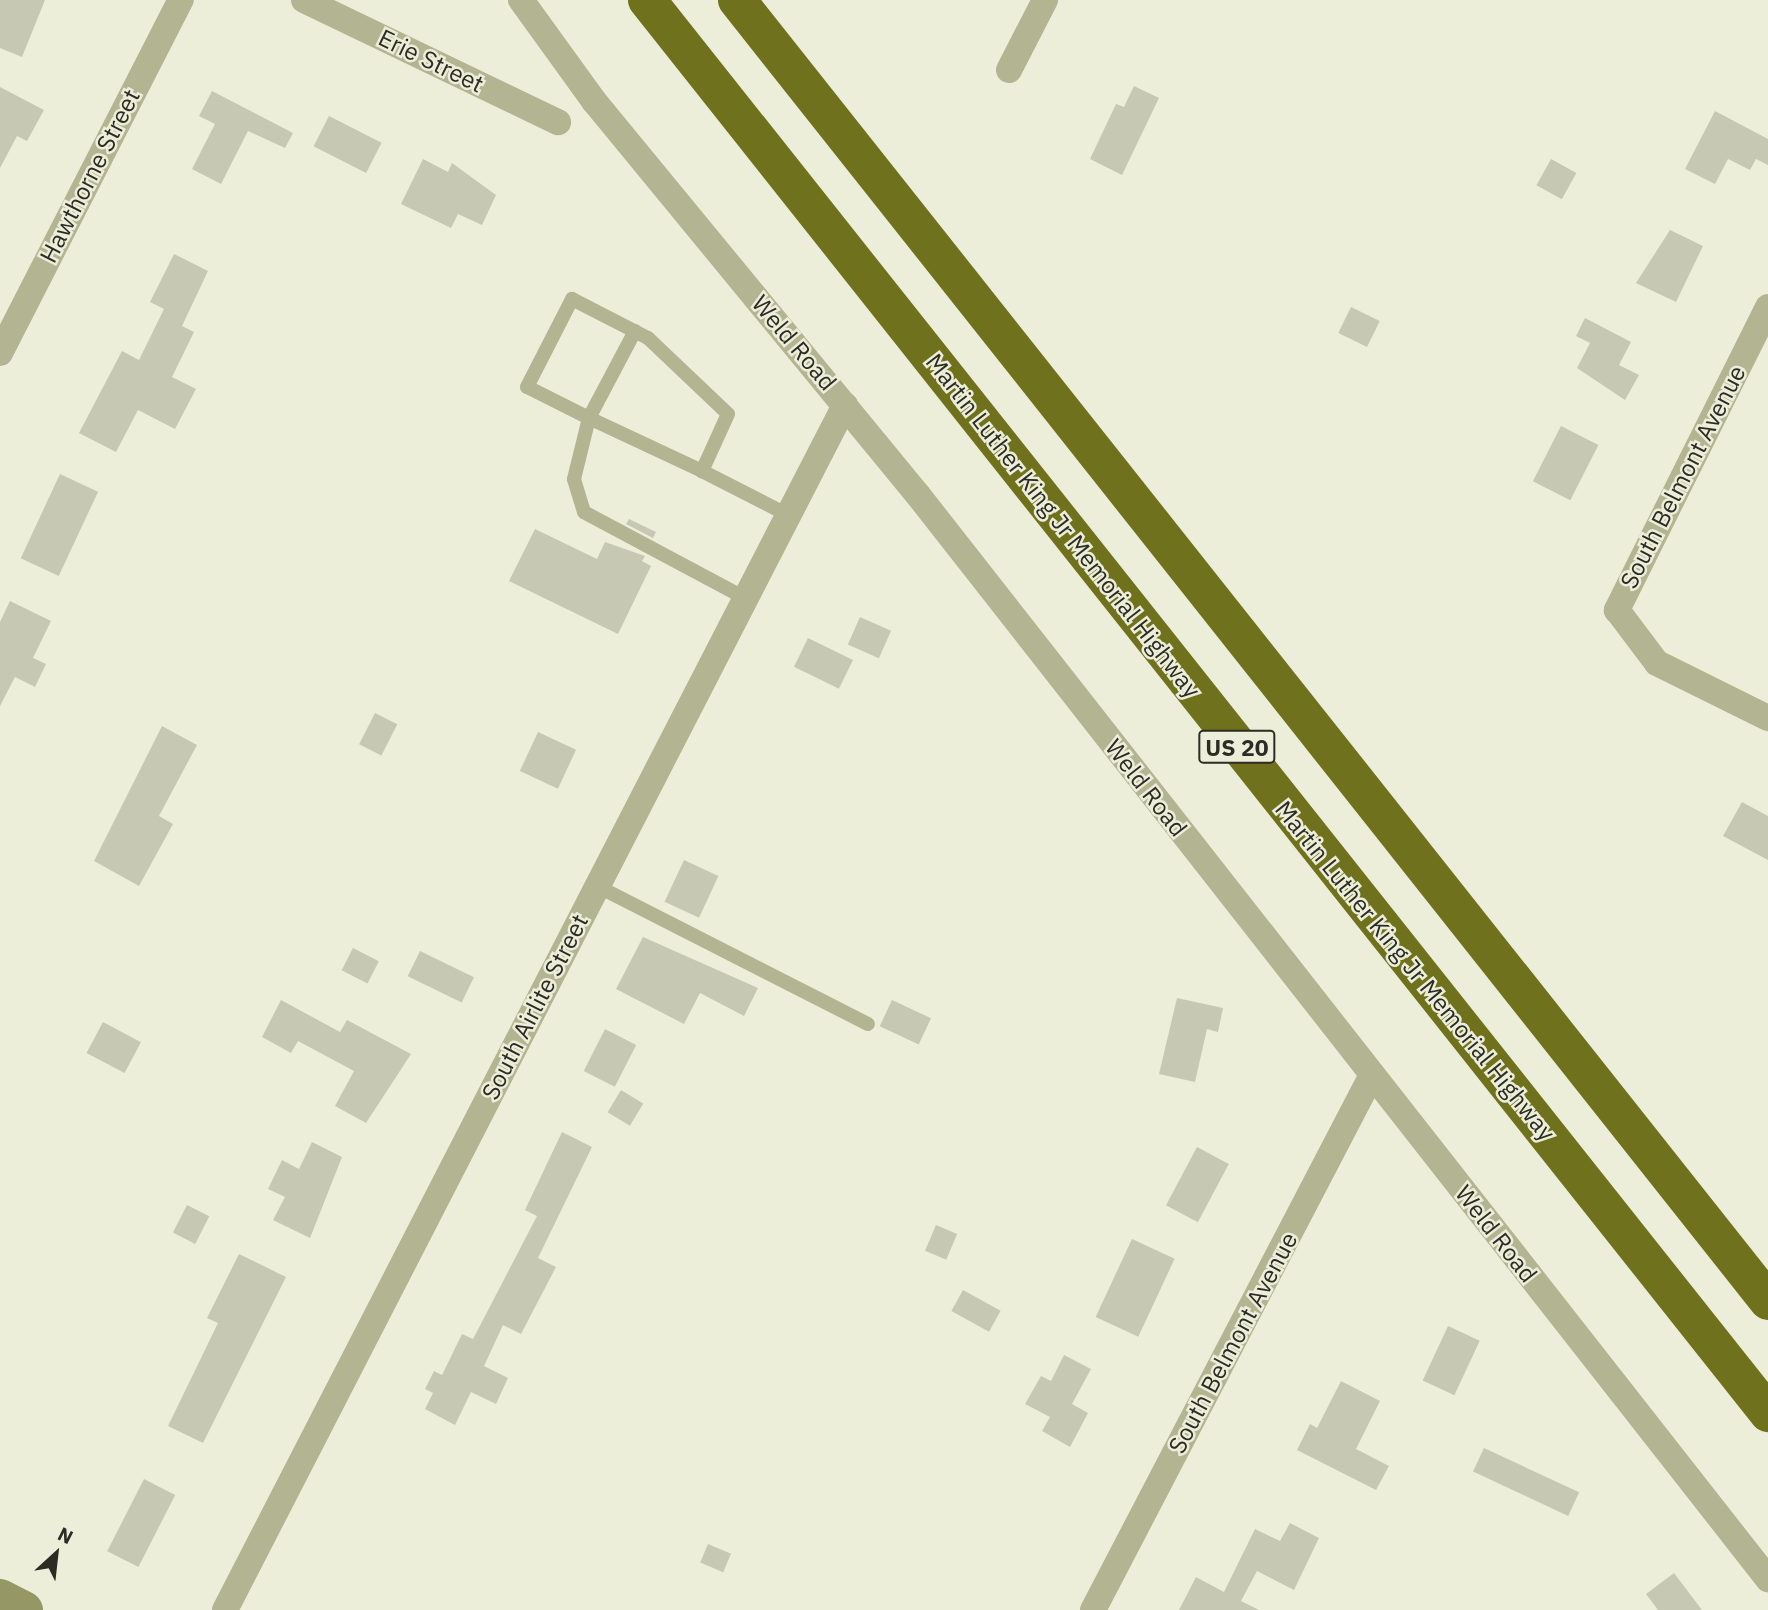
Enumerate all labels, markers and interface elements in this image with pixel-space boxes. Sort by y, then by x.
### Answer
street label: Erie Street [374,23,488,99]
street label: Hawthorne Street [34,84,146,268]
street label: Weld Road [746,290,842,396]
street label: Martin Luther King Jr Memorial Highway [920,348,1206,704]
street label: South Belmont Avenue [1614,361,1752,593]
road number: US 20 [1197,727,1277,766]
street label: Weld Road [1099,734,1193,842]
street label: Martin Luther King Jr Memorial Highway [1269,795,1561,1147]
street label: South Airlite Street [476,909,594,1105]
street label: Weld Road [1449,1180,1543,1288]
street label: South Belmont Avenue [1162,1227,1304,1459]
north arrow [21,1519,91,1589]
text: N [54,1521,77,1549]

